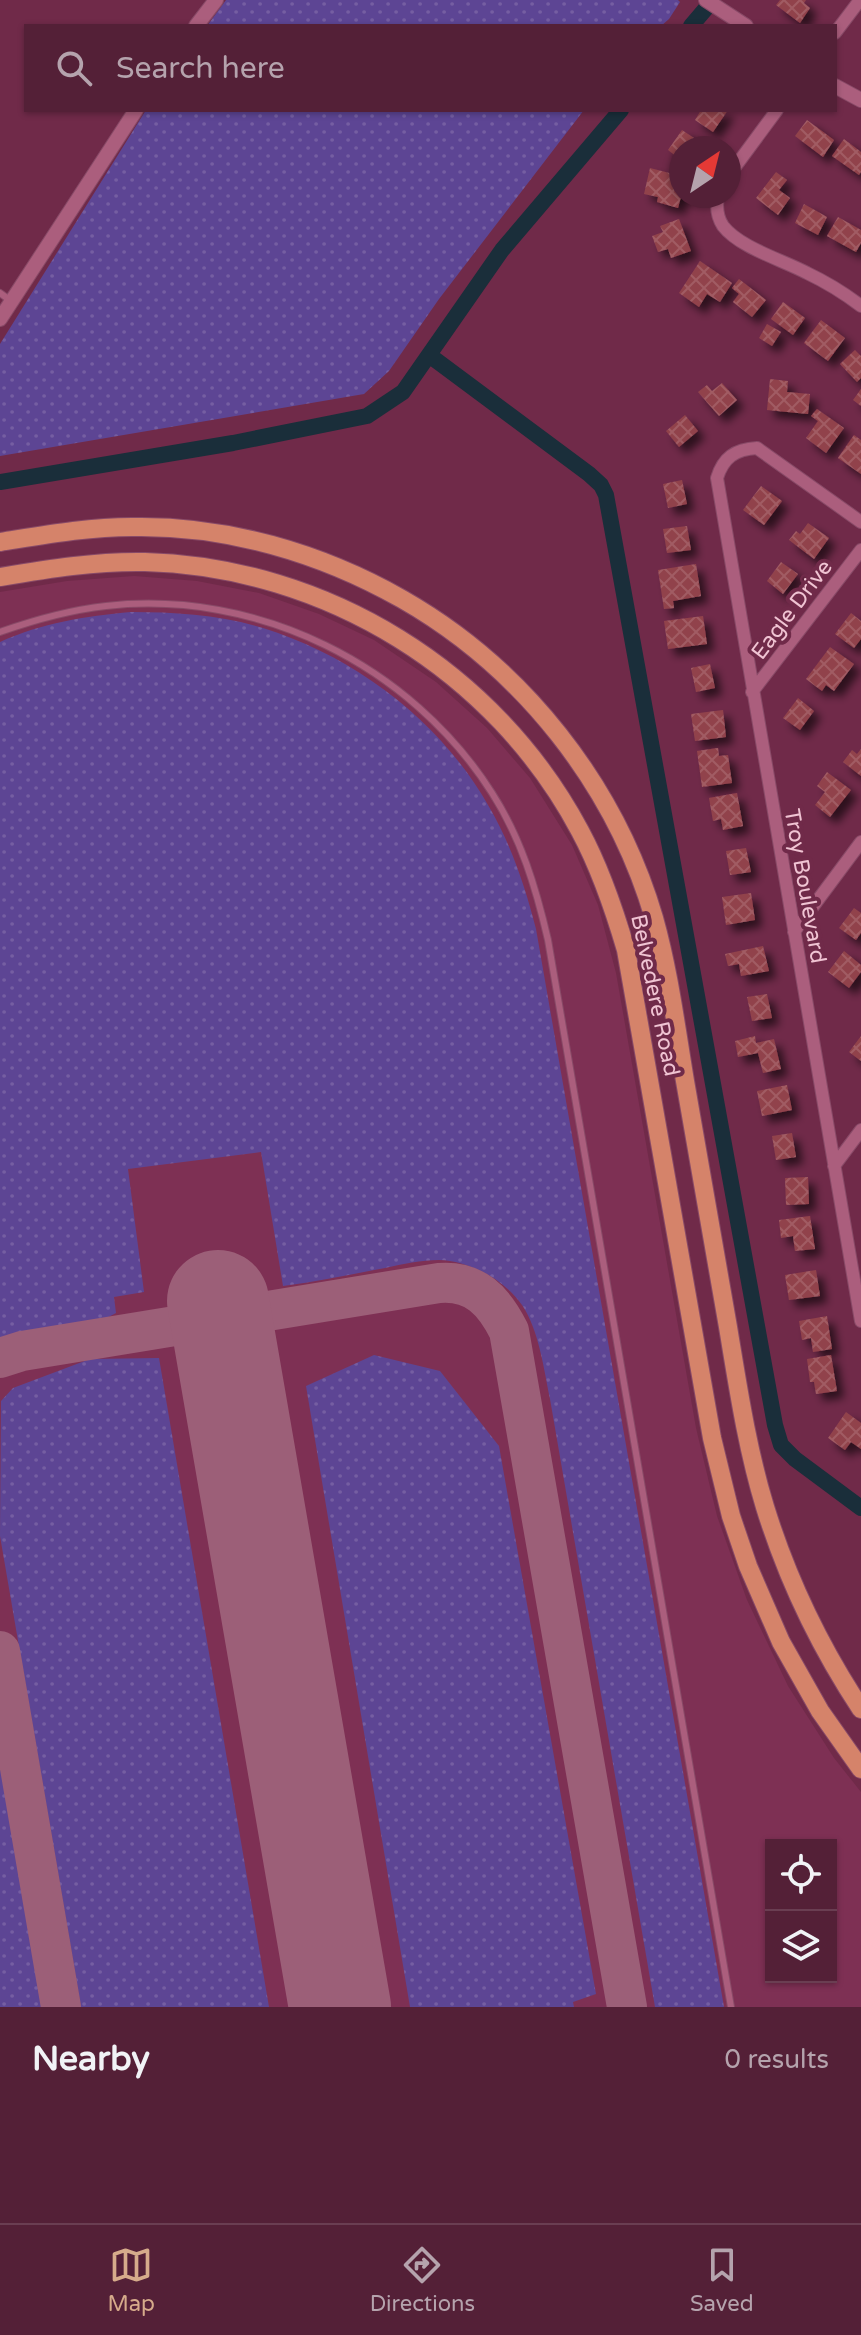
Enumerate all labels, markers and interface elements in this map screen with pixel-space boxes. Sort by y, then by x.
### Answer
search box [24,24,837,112]
icon: search [52,46,96,90]
text: Search here [116,50,285,87]
north arrow [669,136,741,208]
street label: Eagle Drive [746,555,838,665]
street label: Troy Boulevard [779,807,831,966]
street label: Belvedere Road [625,912,685,1079]
map controls [765,1839,837,1983]
button: locate [765,1839,837,1911]
button: layers [765,1911,837,1983]
text: Nearby [32,2039,150,2080]
text: 0 results [724,2044,829,2075]
tab: Map [107,2243,155,2317]
tab: Directions [370,2243,475,2317]
tab: Saved [690,2243,754,2317]

